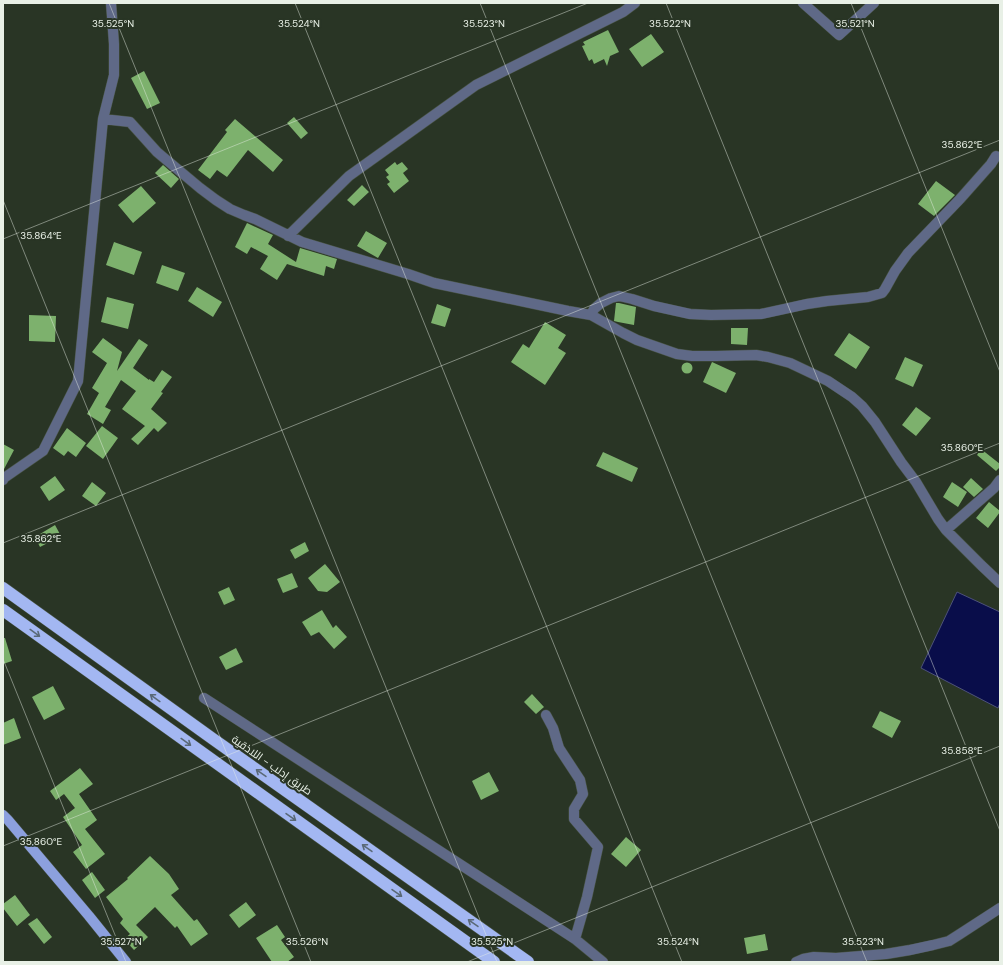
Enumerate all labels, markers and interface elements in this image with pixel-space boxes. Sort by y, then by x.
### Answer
text: 35.525°N [92,17,134,30]
text: 35.524°N [278,17,320,30]
text: 35.523°N [463,17,505,30]
text: 35.522°N [649,17,691,30]
text: 35.521°N [835,17,875,30]
text: 35.862°E [942,138,983,151]
text: 35.864°E [20,229,62,242]
text: 35.860°E [941,441,983,454]
text: 35.862°E [21,532,62,545]
one-way arrow [29,629,40,637]
one-way arrow [150,693,161,702]
street label: طريق إدلب - اللاذقية [229,732,315,798]
one-way arrow [180,738,191,746]
text: 35.858°E [941,744,983,757]
one-way arrow [256,769,267,777]
one-way arrow [286,813,297,821]
text: 35.860°E [20,835,62,848]
one-way arrow [362,844,373,852]
one-way arrow [392,889,403,897]
one-way arrow [468,919,479,927]
text: 35.527°N [100,935,142,948]
text: 35.526°N [286,935,328,948]
text: 35.525°N [471,935,513,948]
text: 35.524°N [657,935,699,948]
text: 35.523°N [842,935,884,948]

